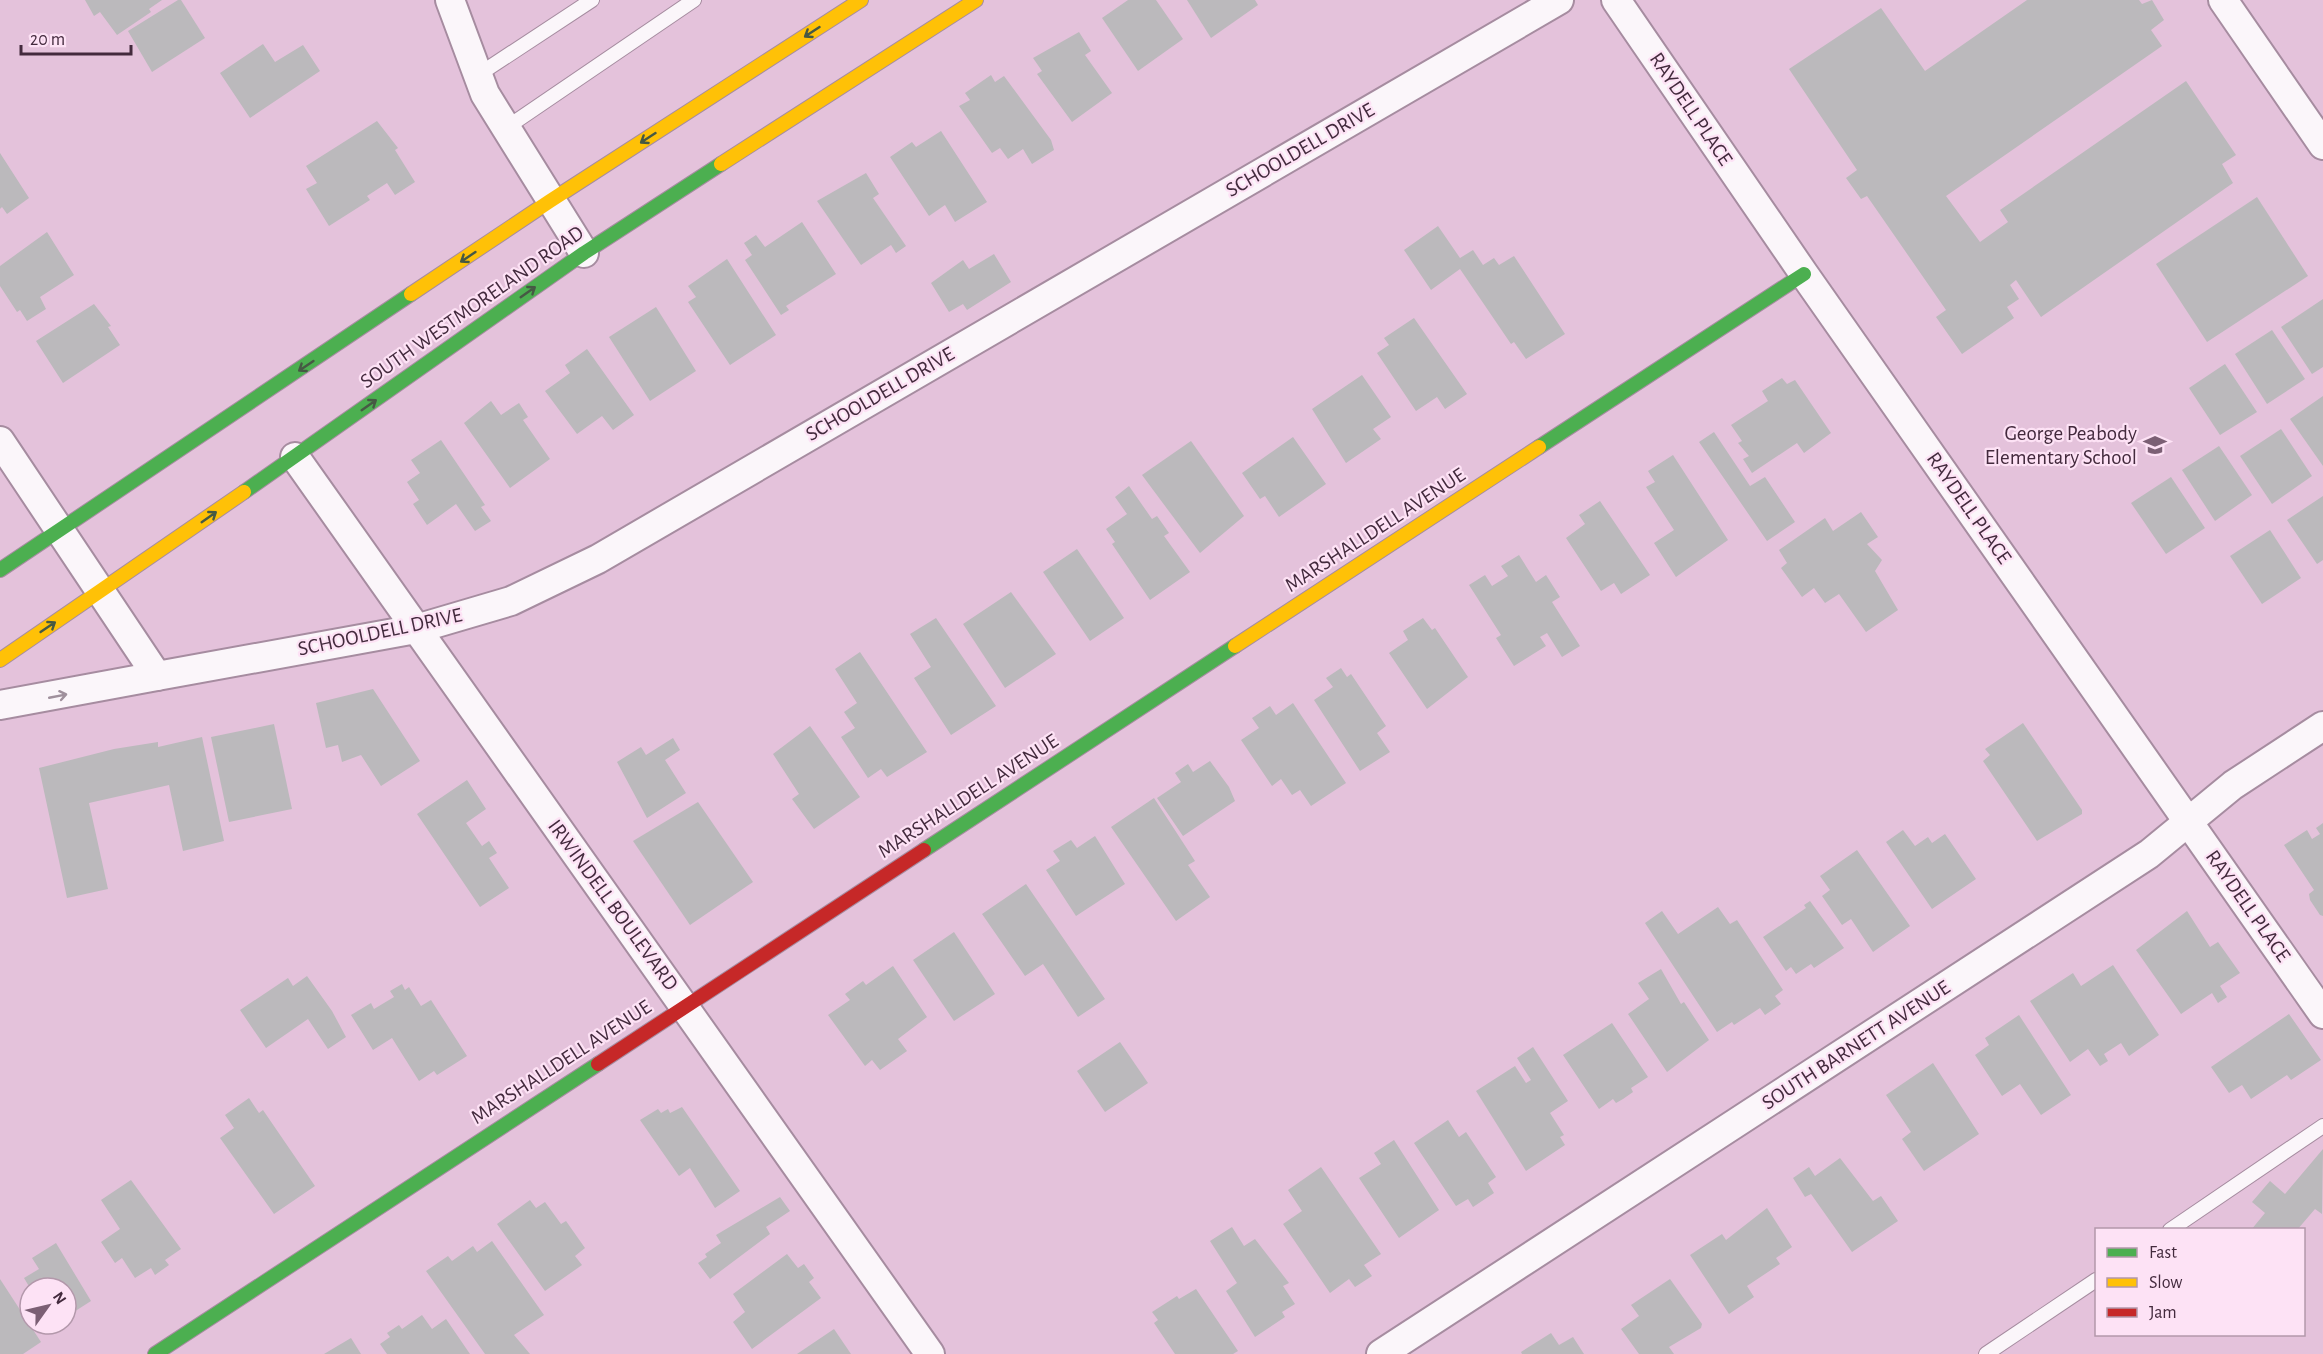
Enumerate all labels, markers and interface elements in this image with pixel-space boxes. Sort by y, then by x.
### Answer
scale bar [21,18,130,56]
one-way arrow [804,26,820,38]
text: 20 m [30,31,65,49]
street label: RAYDELL PLACE [1646,49,1736,169]
street label: SCHOOLDELL DRIVE [1222,99,1378,201]
one-way arrow [640,132,657,144]
street label: SOUTH WESTMORELAND ROAD [356,222,588,392]
one-way arrow [460,251,476,263]
one-way arrow [519,286,535,298]
street label: SCHOOLDELL DRIVE [802,343,958,445]
one-way arrow [297,359,314,372]
one-way arrow [360,399,376,411]
place label: George Peabody Elementary School [1985,423,2137,468]
school or university icon: George Peabody Elementary School [2142,432,2168,458]
street label: RAYDELL PLACE [1923,448,2015,568]
street label: MARSHALLDELL AVENUE [1281,464,1469,596]
one-way arrow [200,511,216,523]
street label: SCHOOLDELL DRIVE [296,604,464,660]
one-way arrow [40,621,56,633]
one-way arrow [47,690,67,701]
street label: MARSHALLDELL AVENUE [874,730,1062,862]
street label: IRWINDELL BOULEVARD [544,816,682,994]
street label: RAYDELL PLACE [2202,846,2294,966]
street label: SOUTH BARNETT AVENUE [1758,976,1954,1114]
street label: MARSHALLDELL AVENUE [467,996,655,1128]
legend [2095,1228,2305,1336]
text: Fast [2149,1244,2177,1262]
text: Slow [2149,1274,2182,1292]
north arrow [18,1276,78,1336]
text: N [50,1289,69,1307]
text: Jam [2149,1304,2177,1322]

